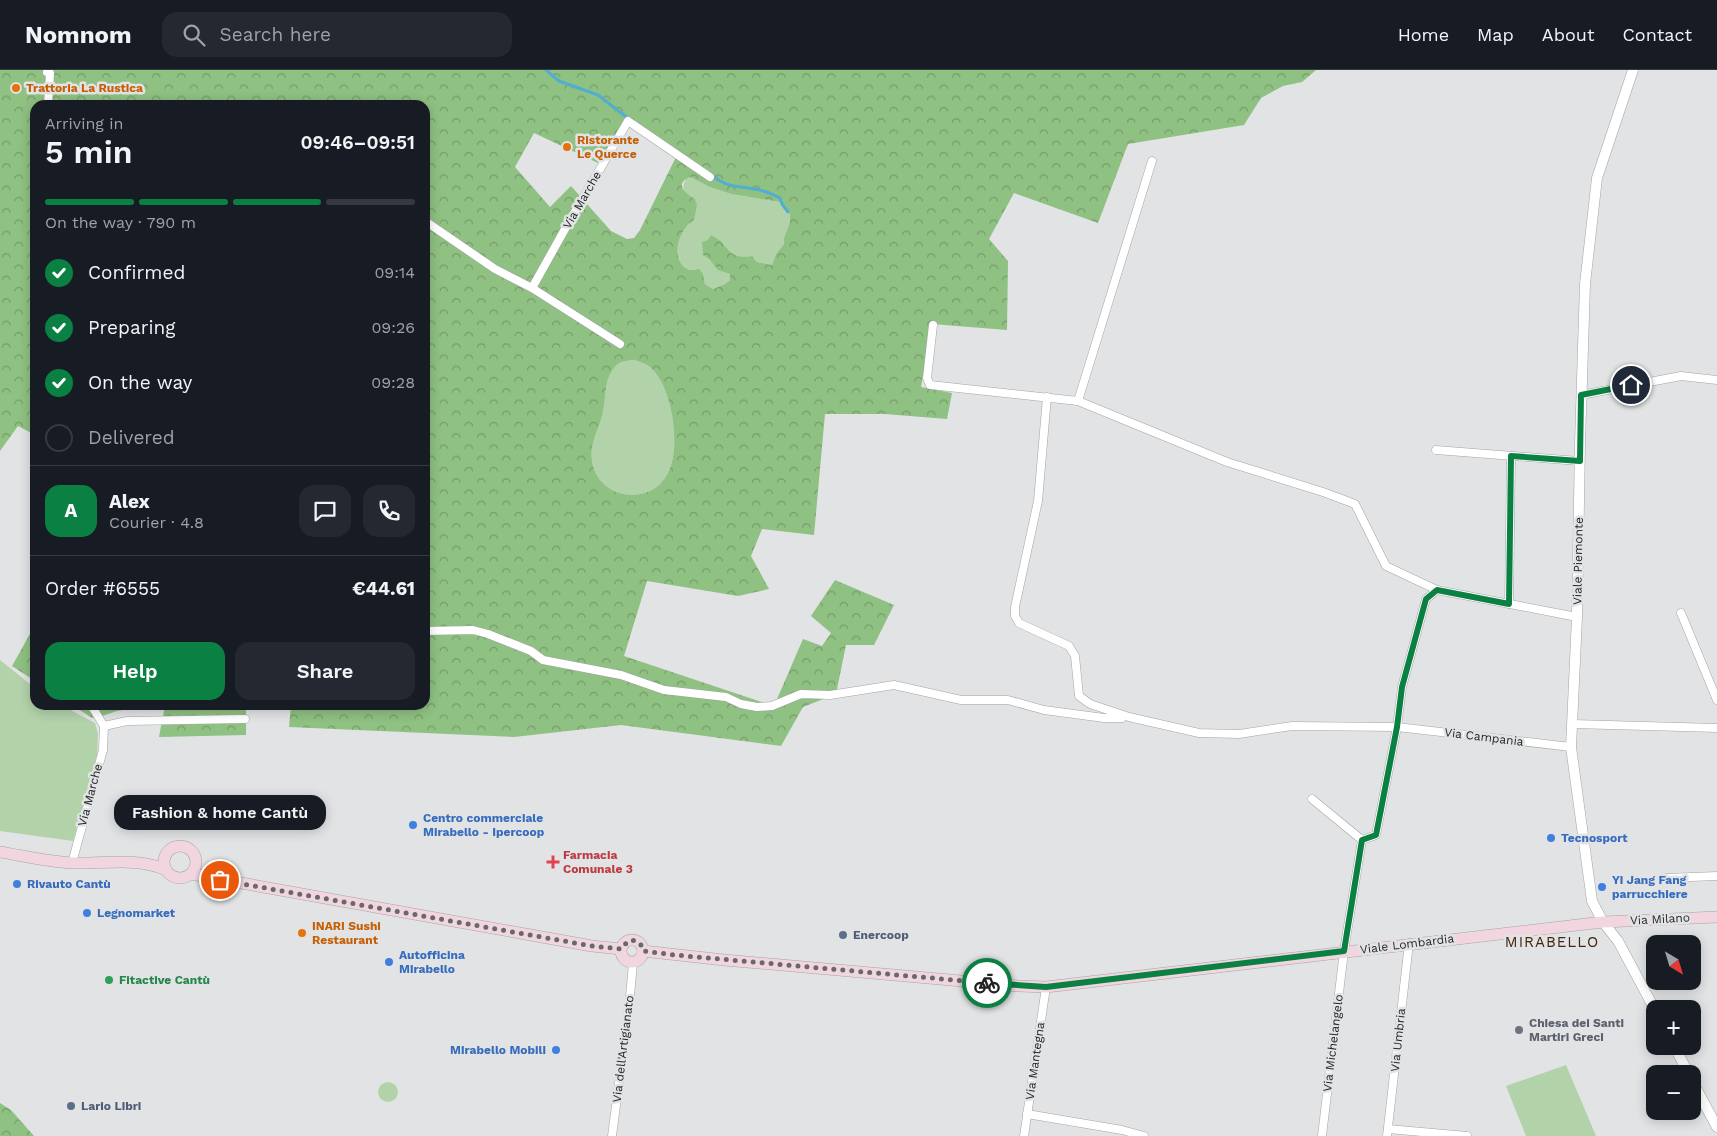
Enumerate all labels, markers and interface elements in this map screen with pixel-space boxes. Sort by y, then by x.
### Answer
search box [162,12,512,57]
text: Nomnom [25,21,132,49]
icon: search [180,21,208,49]
text: Search here [220,23,331,46]
text: Home [1398,24,1449,45]
text: Map [1477,24,1514,45]
text: About [1542,24,1594,45]
text: Contact [1622,24,1692,45]
place label: Trattoria La Rustica [26,81,143,95]
marker: Trattoria La Rustica [10,82,22,94]
text: Arriving in [45,114,123,133]
text: 09:46–09:51 [300,131,415,154]
text: 5 min [45,133,133,171]
place label: Ristorante Le Querce [577,133,639,161]
marker: Ristorante Le Querce [561,141,573,153]
street label: Via Marche [560,169,604,231]
text: On the way · 790 m [45,213,196,232]
icon: check [45,259,73,287]
text: Confirmed [88,261,185,284]
text: 09:14 [374,263,415,282]
icon: check [45,314,73,342]
text: Preparing [88,316,175,339]
text: 09:26 [371,318,415,337]
pin [1610,364,1652,406]
icon: check [45,369,73,397]
text: On the way [88,371,192,394]
icon: home [1617,371,1645,399]
text: 09:28 [371,373,415,392]
text: Delivered [88,426,175,449]
button: chat [299,485,351,537]
button: phone [363,485,415,537]
text: Alex [109,490,150,513]
text: A [65,499,77,522]
text: Courier · 4.8 [109,513,204,532]
street label: Viale Piemonte [1570,517,1586,605]
text: Order #6555 [45,577,160,600]
text: €44.61 [352,577,415,600]
button: Help [45,642,225,700]
button: Share [235,642,415,700]
street label: Via Campania [1444,725,1525,749]
street label: Via Marche [75,762,105,828]
callout: Fashion & home Cantù [114,795,326,830]
text: Fashion & home Cantù [132,803,308,822]
place label: Centro commerciale Mirabello - Ipercoop [423,811,545,839]
marker: Centro commerciale Mirabello - Ipercoop [407,819,419,831]
place label: Tecnosport [1561,831,1628,845]
marker: Tecnosport [1545,832,1557,844]
place label: Farmacia Comunale 3 [563,848,633,876]
marker: Farmacia Comunale 3 [547,856,559,868]
pin [199,859,241,901]
icon: bag [206,866,234,894]
place label: Yi Jang Fang parrucchiere [1612,873,1688,901]
place label: Rivauto Cantù [27,877,111,891]
marker: Rivauto Cantù [11,878,23,890]
marker: Yi Jang Fang parrucchiere [1596,881,1608,893]
place label: Legnomarket [97,906,176,920]
marker: Legnomarket [81,907,93,919]
street label: Via Milano [1630,910,1690,928]
place label: INARI Sushi Restaurant [312,919,381,947]
marker: INARI Sushi Restaurant [296,927,308,939]
place label: Enercoop [853,928,909,942]
marker: Enercoop [837,929,849,941]
street label: Viale Lombardia [1359,931,1455,957]
district label: MIRABELLO [1505,933,1599,951]
north arrow [1646,935,1701,990]
map controls [1646,935,1701,1120]
place label: Autofficina Mirabello [399,948,465,976]
marker: Autofficina Mirabello [383,956,395,968]
courier [962,958,1012,1008]
icon: bike [973,969,1001,997]
place label: Fitactive Cantù [119,973,210,987]
marker: Fitactive Cantù [103,974,115,986]
street label: Via Michelangelo [1320,993,1346,1093]
street label: Via dell'Artigianato [609,995,637,1103]
button: + [1646,1000,1701,1055]
street label: Via Umbria [1388,1007,1408,1072]
place label: Chiesa dei Santi Martiri Greci [1529,1016,1624,1044]
street label: Via Mantegna [1023,1021,1047,1101]
marker: Chiesa dei Santi Martiri Greci [1513,1024,1525,1036]
place label: Mirabello Mobili [450,1043,546,1057]
marker: Mirabello Mobili [550,1044,562,1056]
button: − [1646,1065,1701,1120]
place label: Lario Libri [81,1099,141,1113]
marker: Lario Libri [65,1100,77,1112]

